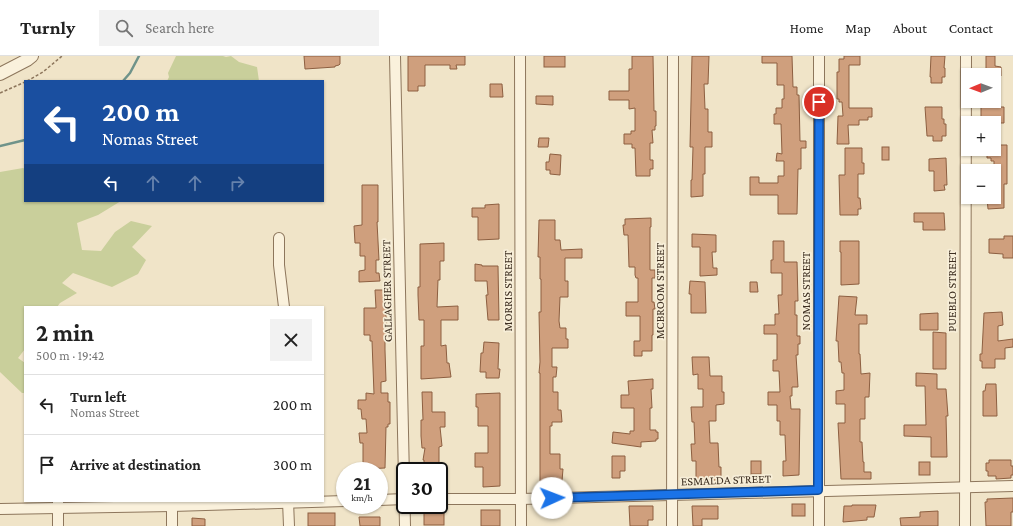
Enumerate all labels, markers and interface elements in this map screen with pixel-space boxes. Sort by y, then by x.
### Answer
search box [99,10,379,46]
text: Turnly [20,17,75,38]
icon: search [113,17,135,39]
text: Search here [145,20,214,36]
text: Home [790,20,823,36]
text: Map [845,20,871,36]
text: About [893,20,927,36]
text: Contact [949,20,993,36]
north arrow [961,68,1001,108]
map controls [961,68,1001,204]
pin [802,85,836,119]
icon: arrive [808,91,830,113]
icon: left [36,96,88,148]
text: 200 m [102,96,179,127]
button: + [961,116,1001,156]
text: Nomas Street [102,129,198,149]
button: − [961,164,1001,204]
icon: left [100,172,122,194]
icon: ahead [142,172,164,194]
icon: ahead [184,172,206,194]
icon: right [226,172,248,194]
street label: GALLAGHER STREET [379,239,395,342]
street label: MCBROOM STREET [653,242,667,339]
street label: MORRIS STREET [501,250,515,332]
street label: PUEBLO STREET [945,250,959,332]
street label: NOMAS STREET [799,251,813,330]
text: 2 min [36,319,94,346]
button: close [270,319,312,361]
text: 500 m · 19:42 [36,348,104,363]
text: Turn left [70,389,126,405]
icon: left [36,394,58,416]
text: 200 m [273,397,312,413]
text: Nomas Street [70,405,139,420]
icon: arrive [36,454,58,476]
text: Arrive at destination [70,457,201,473]
text: 300 m [273,457,312,473]
speed limit sign: 30 [396,462,448,514]
street label: ESMALDA STREET [681,471,772,489]
text: 21 [353,472,371,494]
position arrow [531,477,573,519]
text: km/h [351,492,373,503]

